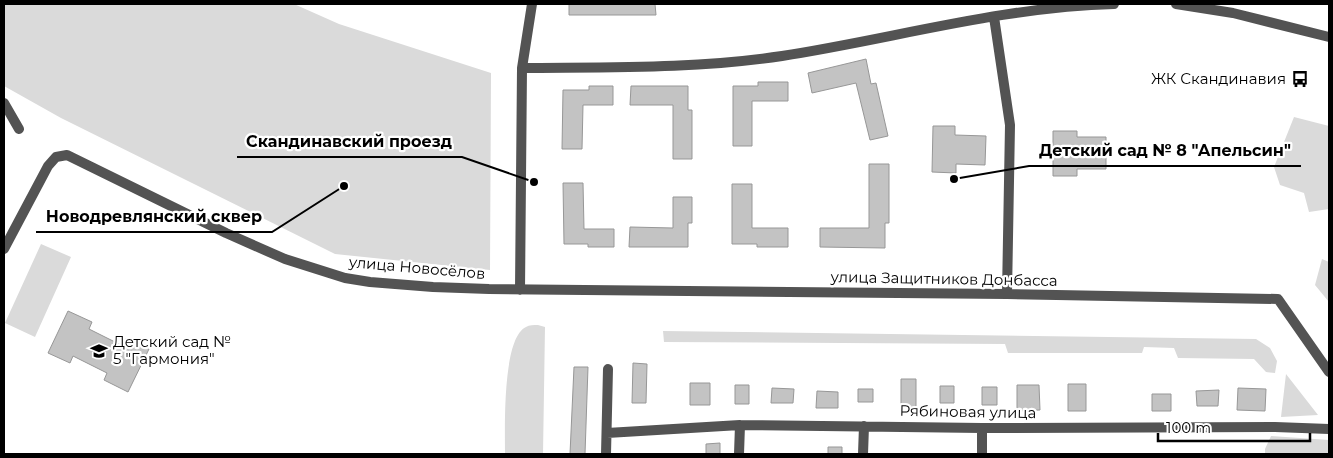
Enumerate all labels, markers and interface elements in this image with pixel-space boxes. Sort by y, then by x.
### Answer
place label: ЖК Скандинавия [1151,69,1286,88]
bus stop icon: ЖК Скандинавия [1290,69,1310,89]
callout: Скандинавский проезд [237,126,462,157]
text: Скандинавский проезд [246,132,452,151]
callout: Детский сад № 8 "Апельсин" [1029,135,1301,166]
text: Детский сад № 8 "Апельсин" [1039,141,1291,160]
callout: Новодревлянский сквер [36,201,272,232]
text: Новодревлянский сквер [46,207,262,226]
street label: улица Новосёлов [347,252,486,283]
street label: улица Защитников Донбасса [829,267,1058,290]
place label: Детский сад № 5 "Гармония" [113,332,231,368]
school or university icon: Детский сад № 5 "Гармония" [89,341,109,361]
street label: Рябиновая улица [899,401,1037,422]
scale bar [1158,410,1310,442]
text: 100 m [1166,418,1211,437]

